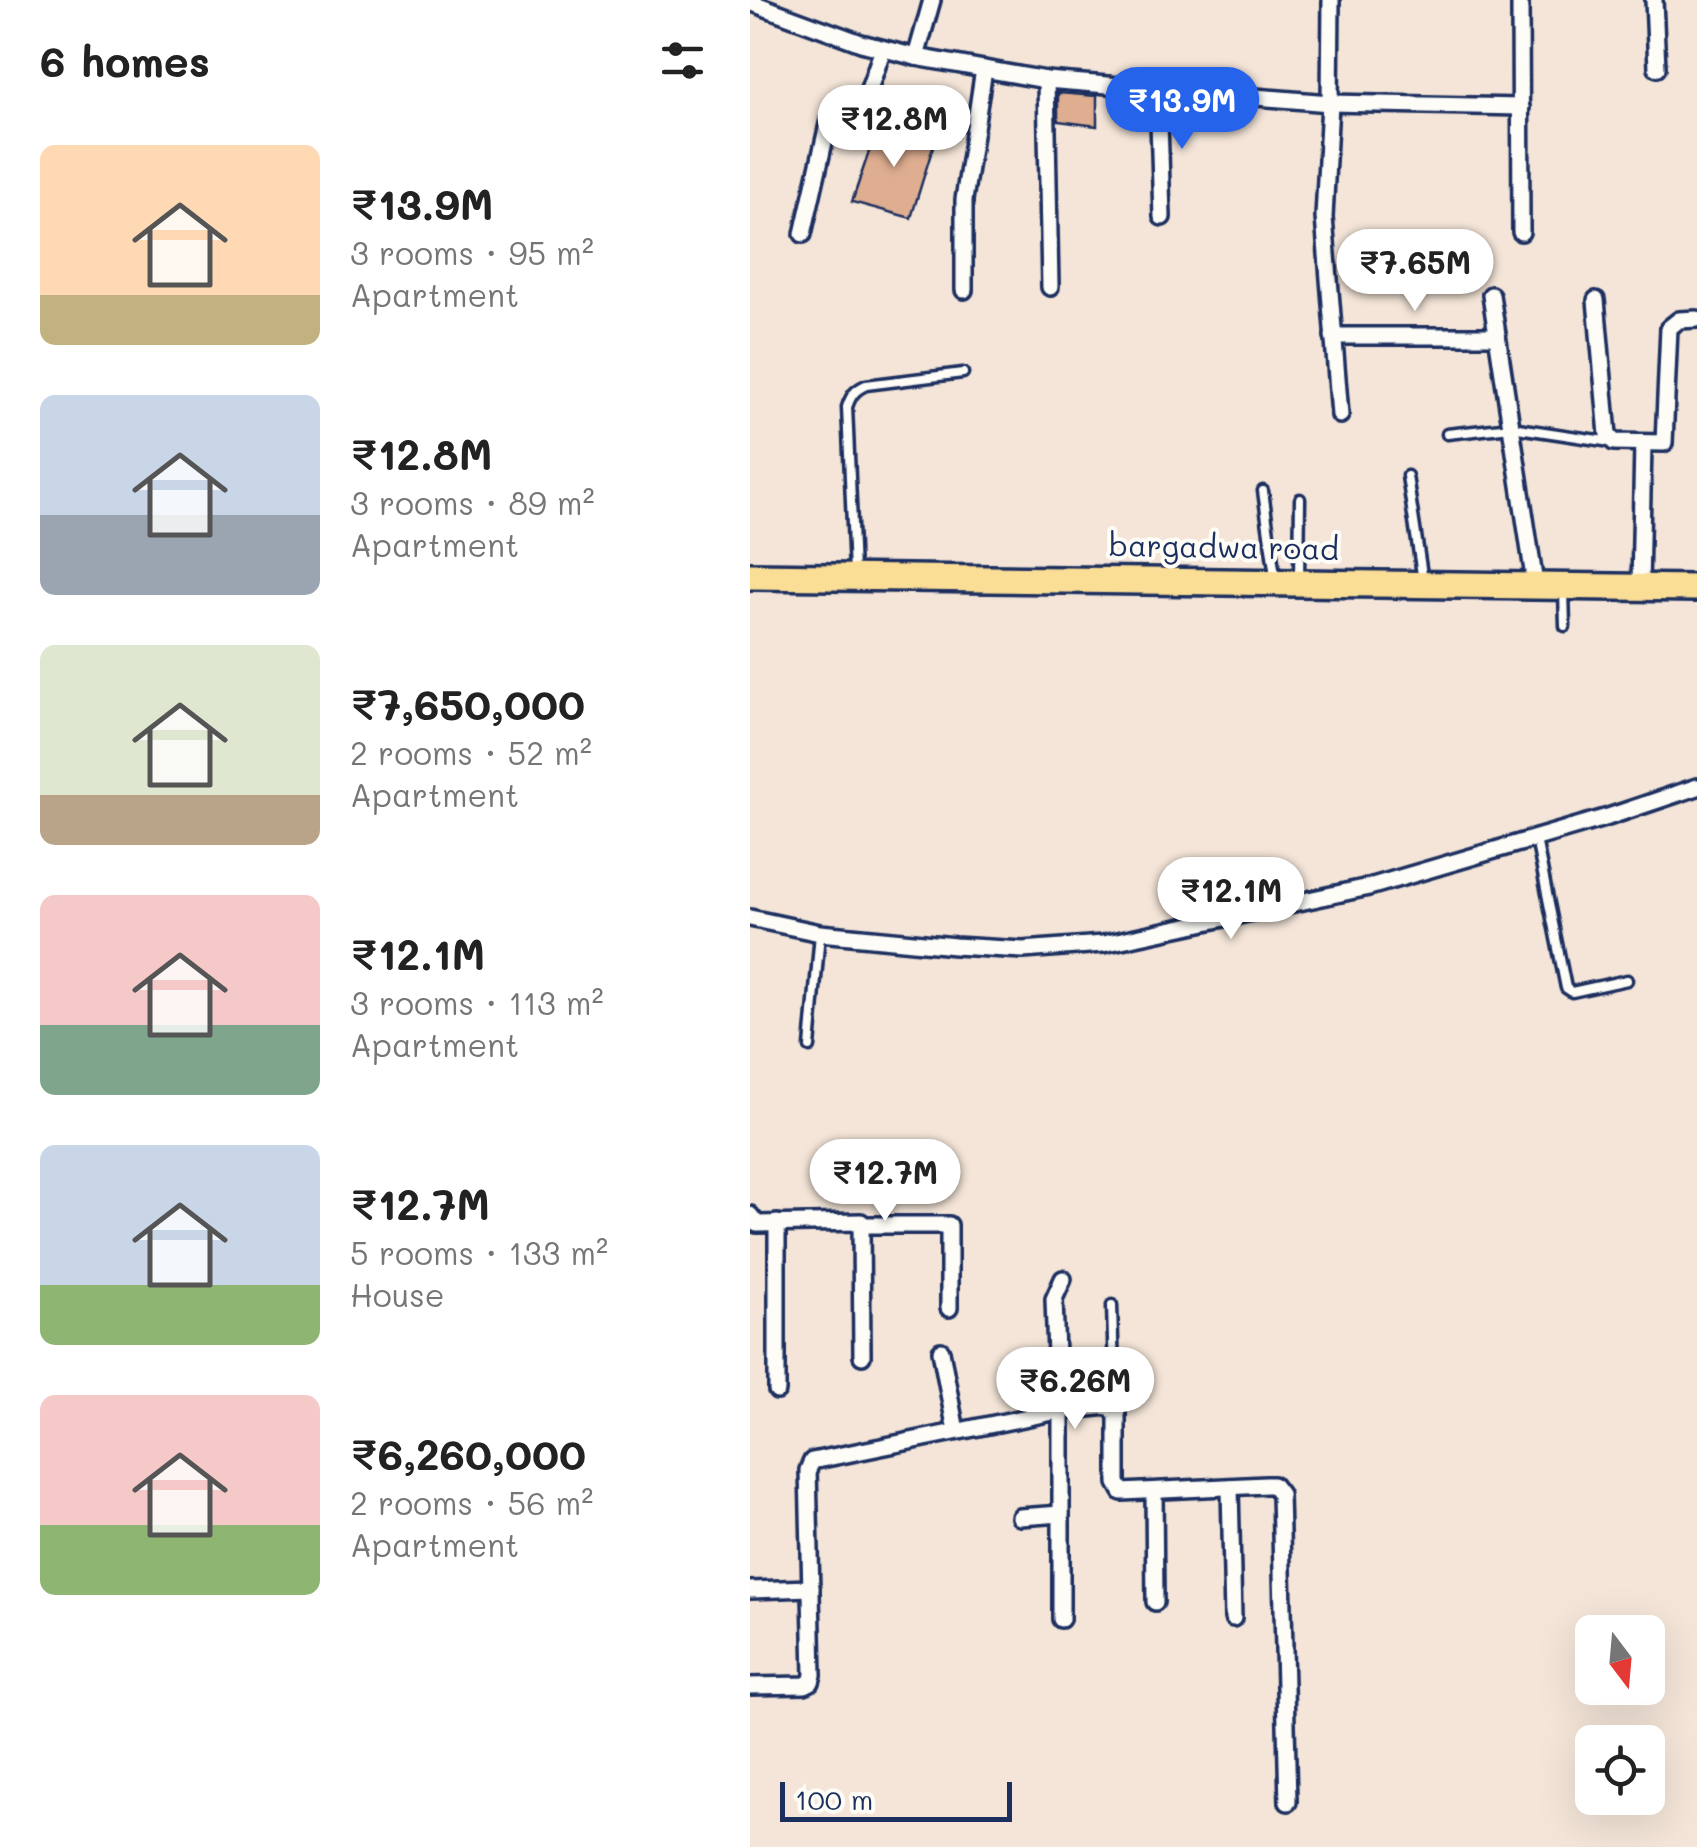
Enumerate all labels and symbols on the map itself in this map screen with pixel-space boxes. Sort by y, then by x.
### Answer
pin: ₹13.9M [1101,67,1263,152]
pin: ₹12.8M [813,85,975,170]
pin: ₹7.65M [1334,229,1496,314]
street label: bargadwa road [1109,524,1339,568]
pin: ₹12.1M [1150,857,1312,942]
pin: ₹12.7M [804,1139,966,1224]
pin: ₹6.26M [994,1347,1156,1432]
north arrow [1575,1615,1665,1705]
scale bar [780,1777,1012,1822]

